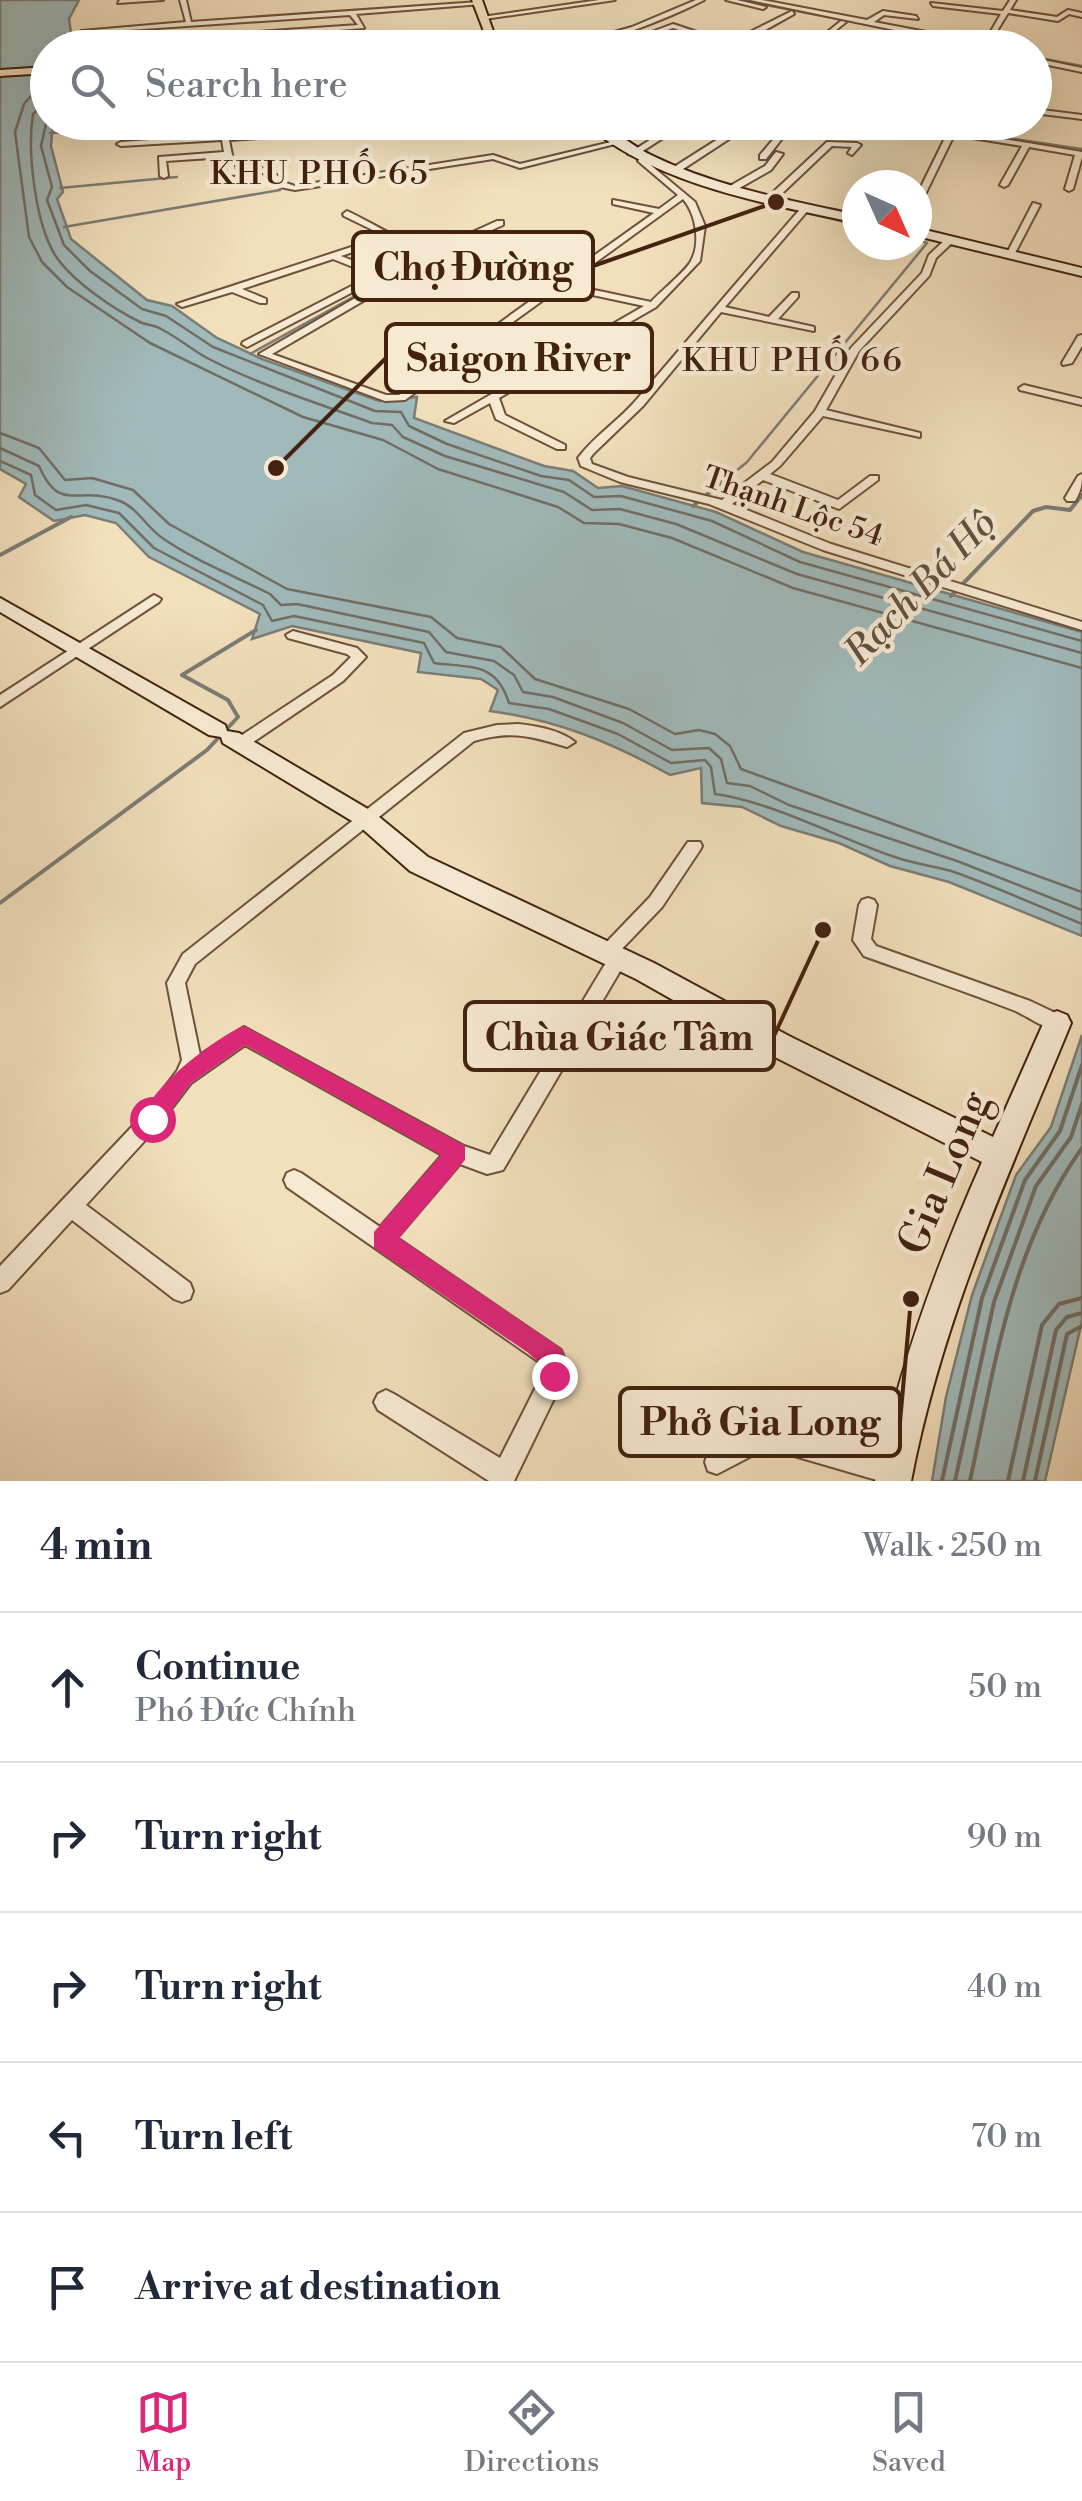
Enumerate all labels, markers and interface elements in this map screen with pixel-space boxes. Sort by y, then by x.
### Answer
search box [30,30,1052,140]
icon: search [65,58,120,113]
text: Search here [145,62,348,109]
district label: KHU PHỐ 65 [210,148,430,194]
north arrow [842,170,932,260]
callout: Chợ Đường [353,232,593,300]
text: Chợ Đường [373,245,574,292]
callout: Saigon River [386,324,652,392]
district label: KHU PHỐ 66 [682,335,904,381]
text: Saigon River [406,336,632,383]
street label: Thạnh Lộc 54 [698,458,888,556]
water label: Rạch Bá Hộ [834,500,1007,676]
callout: Chùa Giác Tâm [465,1002,774,1070]
text: Chùa Giác Tâm [485,1015,754,1062]
street label: Gia Long [887,1083,1004,1263]
route start [130,1097,176,1143]
route end [532,1354,578,1400]
callout: Phở Gia Long [620,1388,900,1456]
text: Phở Gia Long [640,1400,882,1447]
text: 4 min [40,1520,152,1573]
text: Walk · 250 m [862,1526,1042,1566]
text: Continue [135,1644,300,1691]
icon: ahead [40,1660,95,1715]
text: 50 m [969,1667,1042,1707]
text: Phó Đức Chính [135,1691,356,1731]
icon: right [40,1810,95,1865]
text: Turn right [135,1814,321,1861]
text: 90 m [967,1817,1042,1857]
icon: right [40,1960,95,2015]
text: Turn right [135,1964,321,2011]
text: 40 m [967,1967,1042,2007]
icon: left [40,2110,95,2165]
text: Turn left [135,2114,292,2161]
text: 70 m [971,2117,1042,2157]
icon: arrive [40,2260,95,2315]
text: Arrive at destination [135,2264,501,2311]
tab: Map [136,2385,191,2480]
tab: Directions [464,2385,599,2480]
tab: Saved [872,2385,946,2480]

